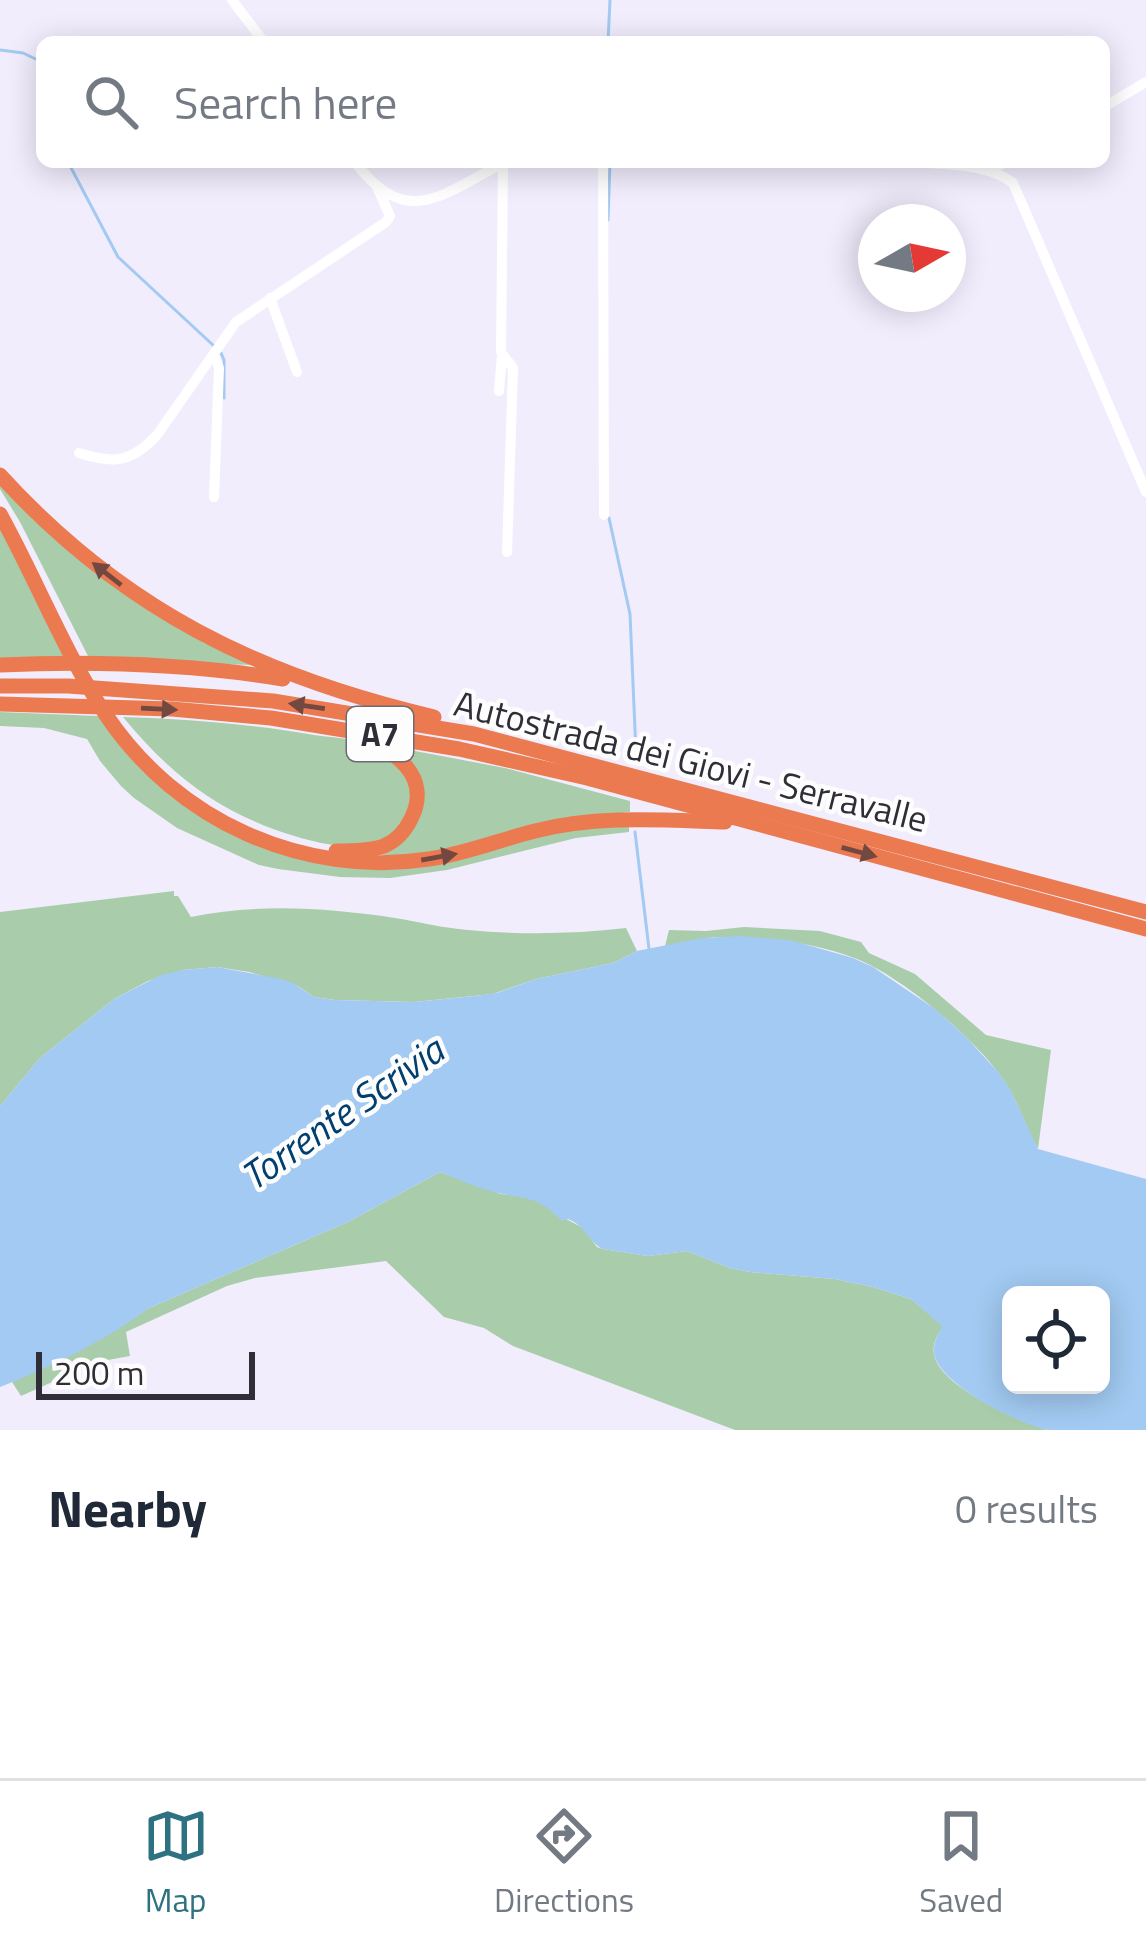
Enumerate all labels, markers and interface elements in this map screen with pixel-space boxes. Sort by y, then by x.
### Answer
search box [36,36,1110,168]
text: Search here [174,68,397,136]
icon: search [78,69,144,135]
north arrow [858,204,966,312]
one-way arrow [92,562,123,586]
street label: Autostrada dei Giovi - Serravalle [449,675,934,846]
one-way arrow [288,696,325,715]
one-way arrow [141,699,178,718]
road number: A7 [347,707,413,761]
one-way arrow [841,843,878,862]
one-way arrow [420,847,458,865]
water label: Torrente Scrivia [228,1019,457,1204]
map controls [1002,1286,1110,1394]
button: locate [1002,1286,1110,1394]
scale bar [36,1346,255,1399]
text: 200 m [54,1348,144,1398]
text: Nearby [48,1469,207,1547]
text: 0 results [955,1479,1098,1538]
tab: Map [143,1803,209,1925]
tab: Directions [494,1803,634,1925]
tab: Saved [919,1803,1003,1925]

